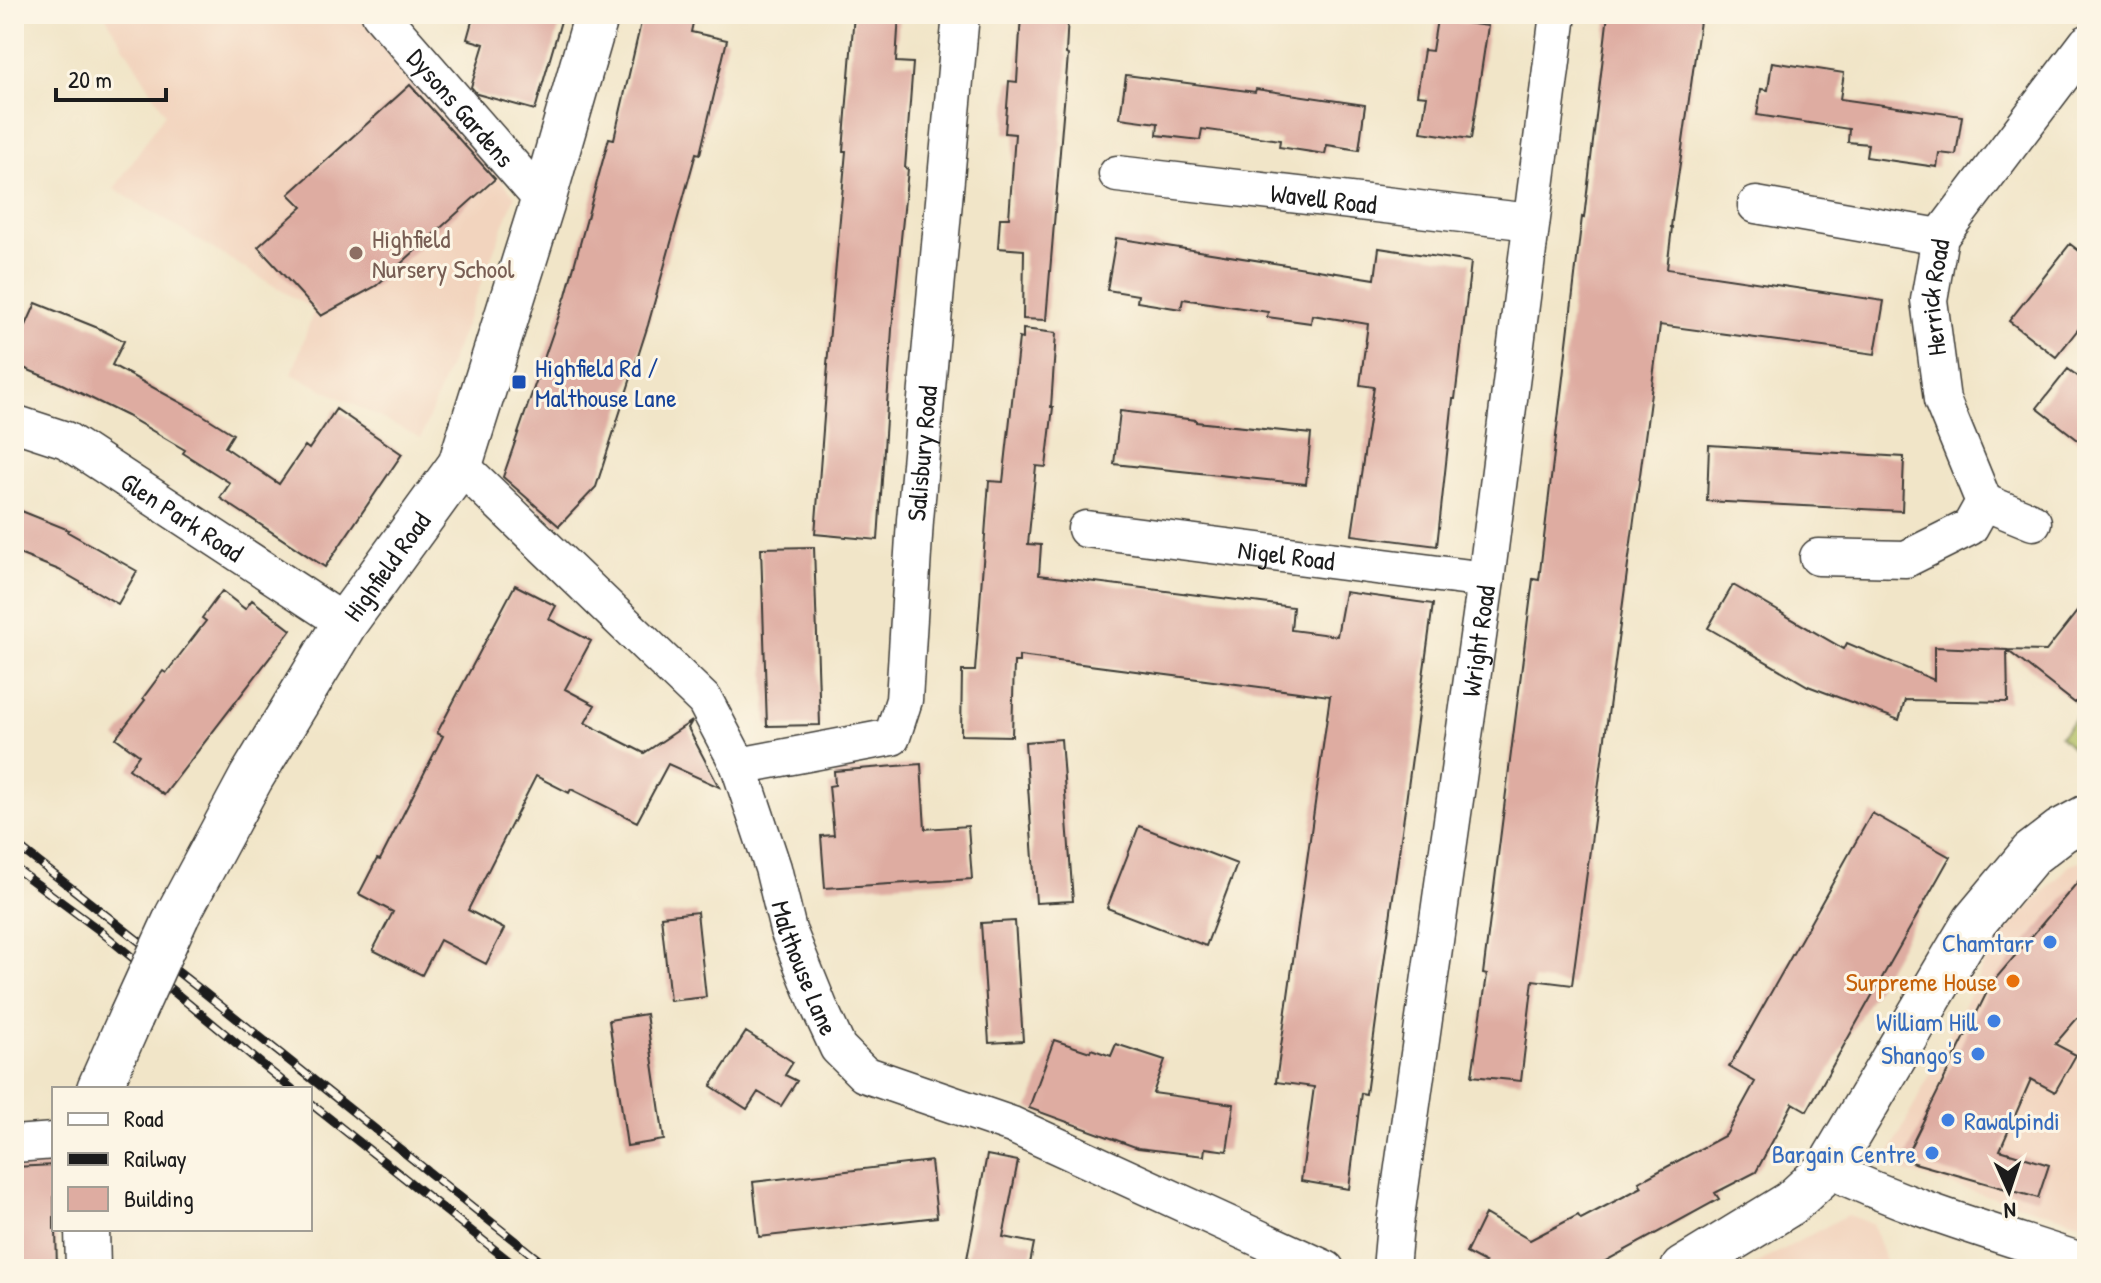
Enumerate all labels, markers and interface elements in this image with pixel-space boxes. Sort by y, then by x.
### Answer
street label: Dysons Gardens [400,41,523,174]
scale bar [56,52,166,102]
text: 20 m [68,63,112,95]
street label: Wavell Road [1269,174,1379,221]
place label: Highfield Nursery School [372,221,514,286]
street label: Herrick Road [1911,236,1957,358]
marker: Highfield Nursery School [347,244,365,262]
place label: Highfield Rd / Malthouse Lane [535,350,677,415]
marker: Highfield Rd / Malthouse Lane [510,373,528,391]
street label: Salisbury Road [898,384,945,522]
street label: Glen Park Road [114,463,250,569]
street label: Highfield Road [335,505,438,628]
street label: Nigel Road [1236,531,1337,578]
street label: Wright Road [1452,583,1503,699]
street label: Malthouse Lane [764,897,847,1041]
place label: Chamtarr [1942,925,2034,960]
marker: Chamtarr [2041,933,2059,951]
place label: Surpreme House [1846,964,1997,999]
marker: Surpreme House [2004,972,2022,990]
place label: William Hill [1876,1004,1979,1039]
marker: William Hill [1985,1012,2003,1030]
place label: Shango's [1881,1037,1962,1072]
marker: Shango's [1969,1045,1987,1063]
legend [52,1087,312,1231]
text: Road [124,1102,163,1134]
place label: Rawalpindi [1964,1103,2060,1138]
marker: Rawalpindi [1939,1111,1957,1129]
place label: Bargain Centre [1772,1136,1916,1171]
text: Railway [124,1142,187,1174]
marker: Bargain Centre [1923,1144,1941,1162]
north arrow [1969,1151,2049,1231]
text: Building [124,1182,194,1214]
text: N [2003,1196,2017,1226]

